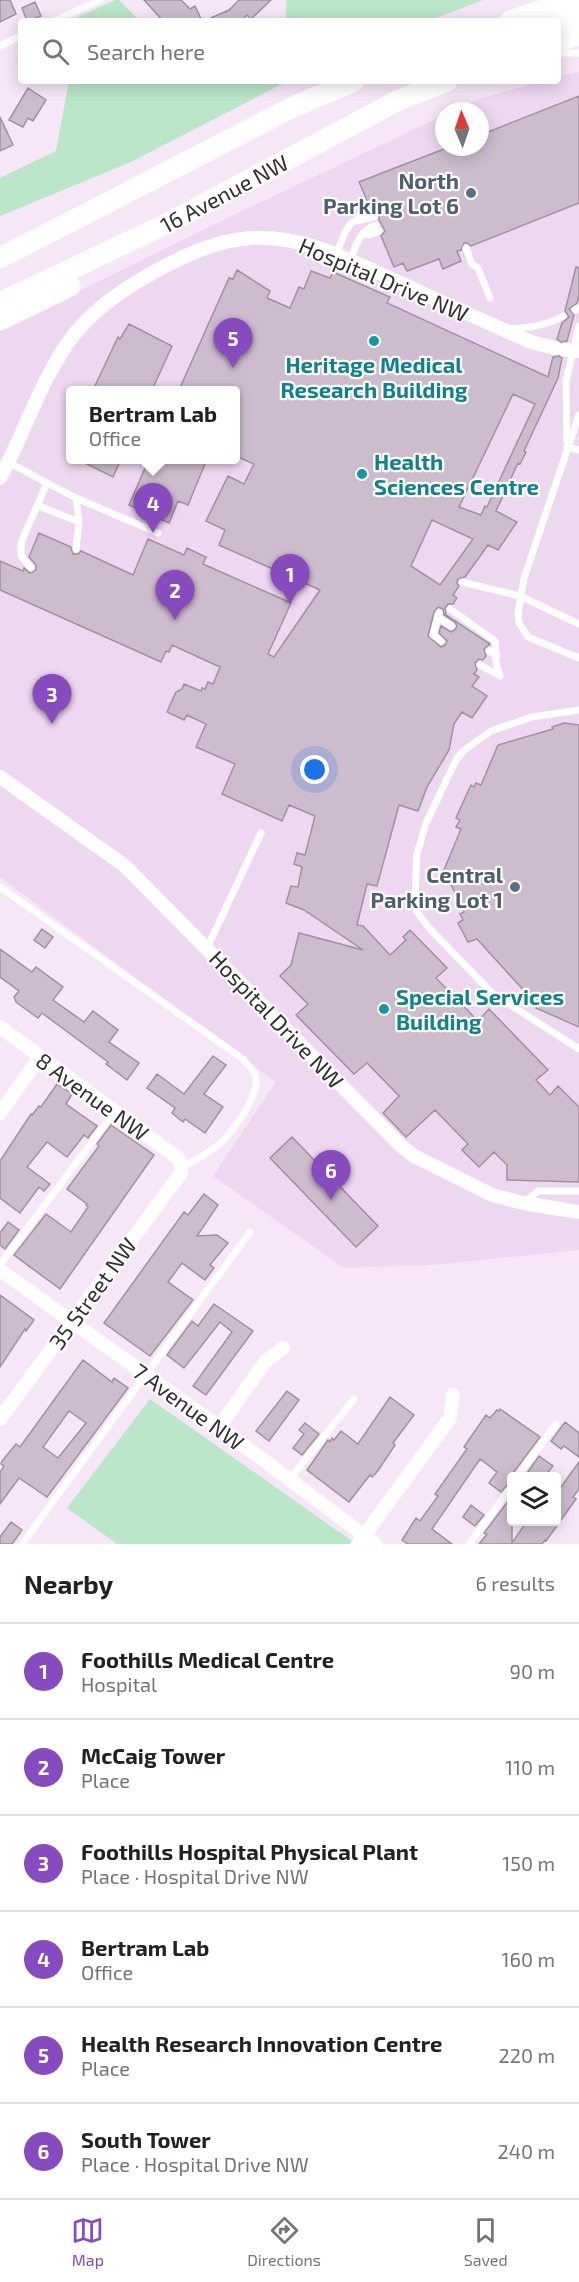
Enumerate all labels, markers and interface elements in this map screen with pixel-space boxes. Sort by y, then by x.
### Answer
search box [18,18,561,84]
icon: search [39,35,72,68]
text: Search here [87,38,205,64]
north arrow [435,102,489,156]
street label: 16 Avenue NW [156,148,292,238]
place label: North Parking Lot 6 [323,167,459,218]
marker: North Parking Lot 6 [464,186,478,200]
street label: Hospital Drive NW [295,232,473,326]
pin: 5 [214,318,252,368]
marker: Heritage Medical Research Building [367,334,381,348]
place label: Heritage Medical Research Building [280,351,468,402]
popup [66,386,240,464]
text: Bertram Lab [89,400,217,426]
text: Office [89,426,141,450]
place label: Health Sciences Centre [374,448,539,499]
marker: Health Sciences Centre [355,467,369,481]
pin: 4 [134,484,172,533]
pin: 1 [270,554,310,604]
pin: 2 [156,570,195,620]
pin: 3 [32,674,72,724]
your location [300,755,329,784]
place label: Central Parking Lot 1 [370,861,504,912]
marker: Central Parking Lot 1 [508,880,522,894]
street label: Hospital Drive NW [205,945,349,1093]
place label: Special Services Building [396,983,564,1034]
marker: Special Services Building [377,1002,391,1016]
street label: 8 Avenue NW [32,1046,154,1146]
pin: 6 [312,1150,350,1200]
street label: 35 Street NW [43,1232,141,1354]
street label: 7 Avenue NW [129,1357,250,1455]
map controls [507,1472,561,1526]
button: layers [507,1472,561,1526]
text: Nearby [24,1568,113,1599]
text: 6 results [475,1571,555,1595]
text: Foothills Medical Centre [81,1646,334,1672]
text: 1 [39,1659,48,1683]
text: 90 m [510,1659,555,1683]
text: Hospital [81,1672,157,1696]
text: McCaig Tower [81,1742,225,1768]
text: 2 [38,1755,49,1779]
text: 110 m [505,1755,555,1779]
text: Place [81,1768,130,1792]
text: Foothills Hospital Physical Plant [81,1838,418,1864]
text: 3 [38,1851,49,1875]
text: 150 m [502,1851,555,1875]
text: Place · Hospital Drive NW [81,1864,309,1888]
text: Bertram Lab [81,1934,209,1960]
text: 4 [37,1947,50,1971]
text: 160 m [502,1947,555,1971]
text: Office [81,1960,133,1984]
text: Health Research Innovation Centre [81,2030,442,2056]
text: 5 [38,2043,49,2067]
text: 220 m [498,2043,555,2067]
text: Place [81,2056,130,2080]
text: South Tower [81,2126,211,2152]
text: 6 [38,2139,49,2163]
text: 240 m [497,2139,555,2163]
text: Place · Hospital Drive NW [81,2152,309,2176]
tab: Map [71,2214,104,2269]
tab: Directions [247,2214,321,2269]
tab: Saved [464,2214,508,2269]

